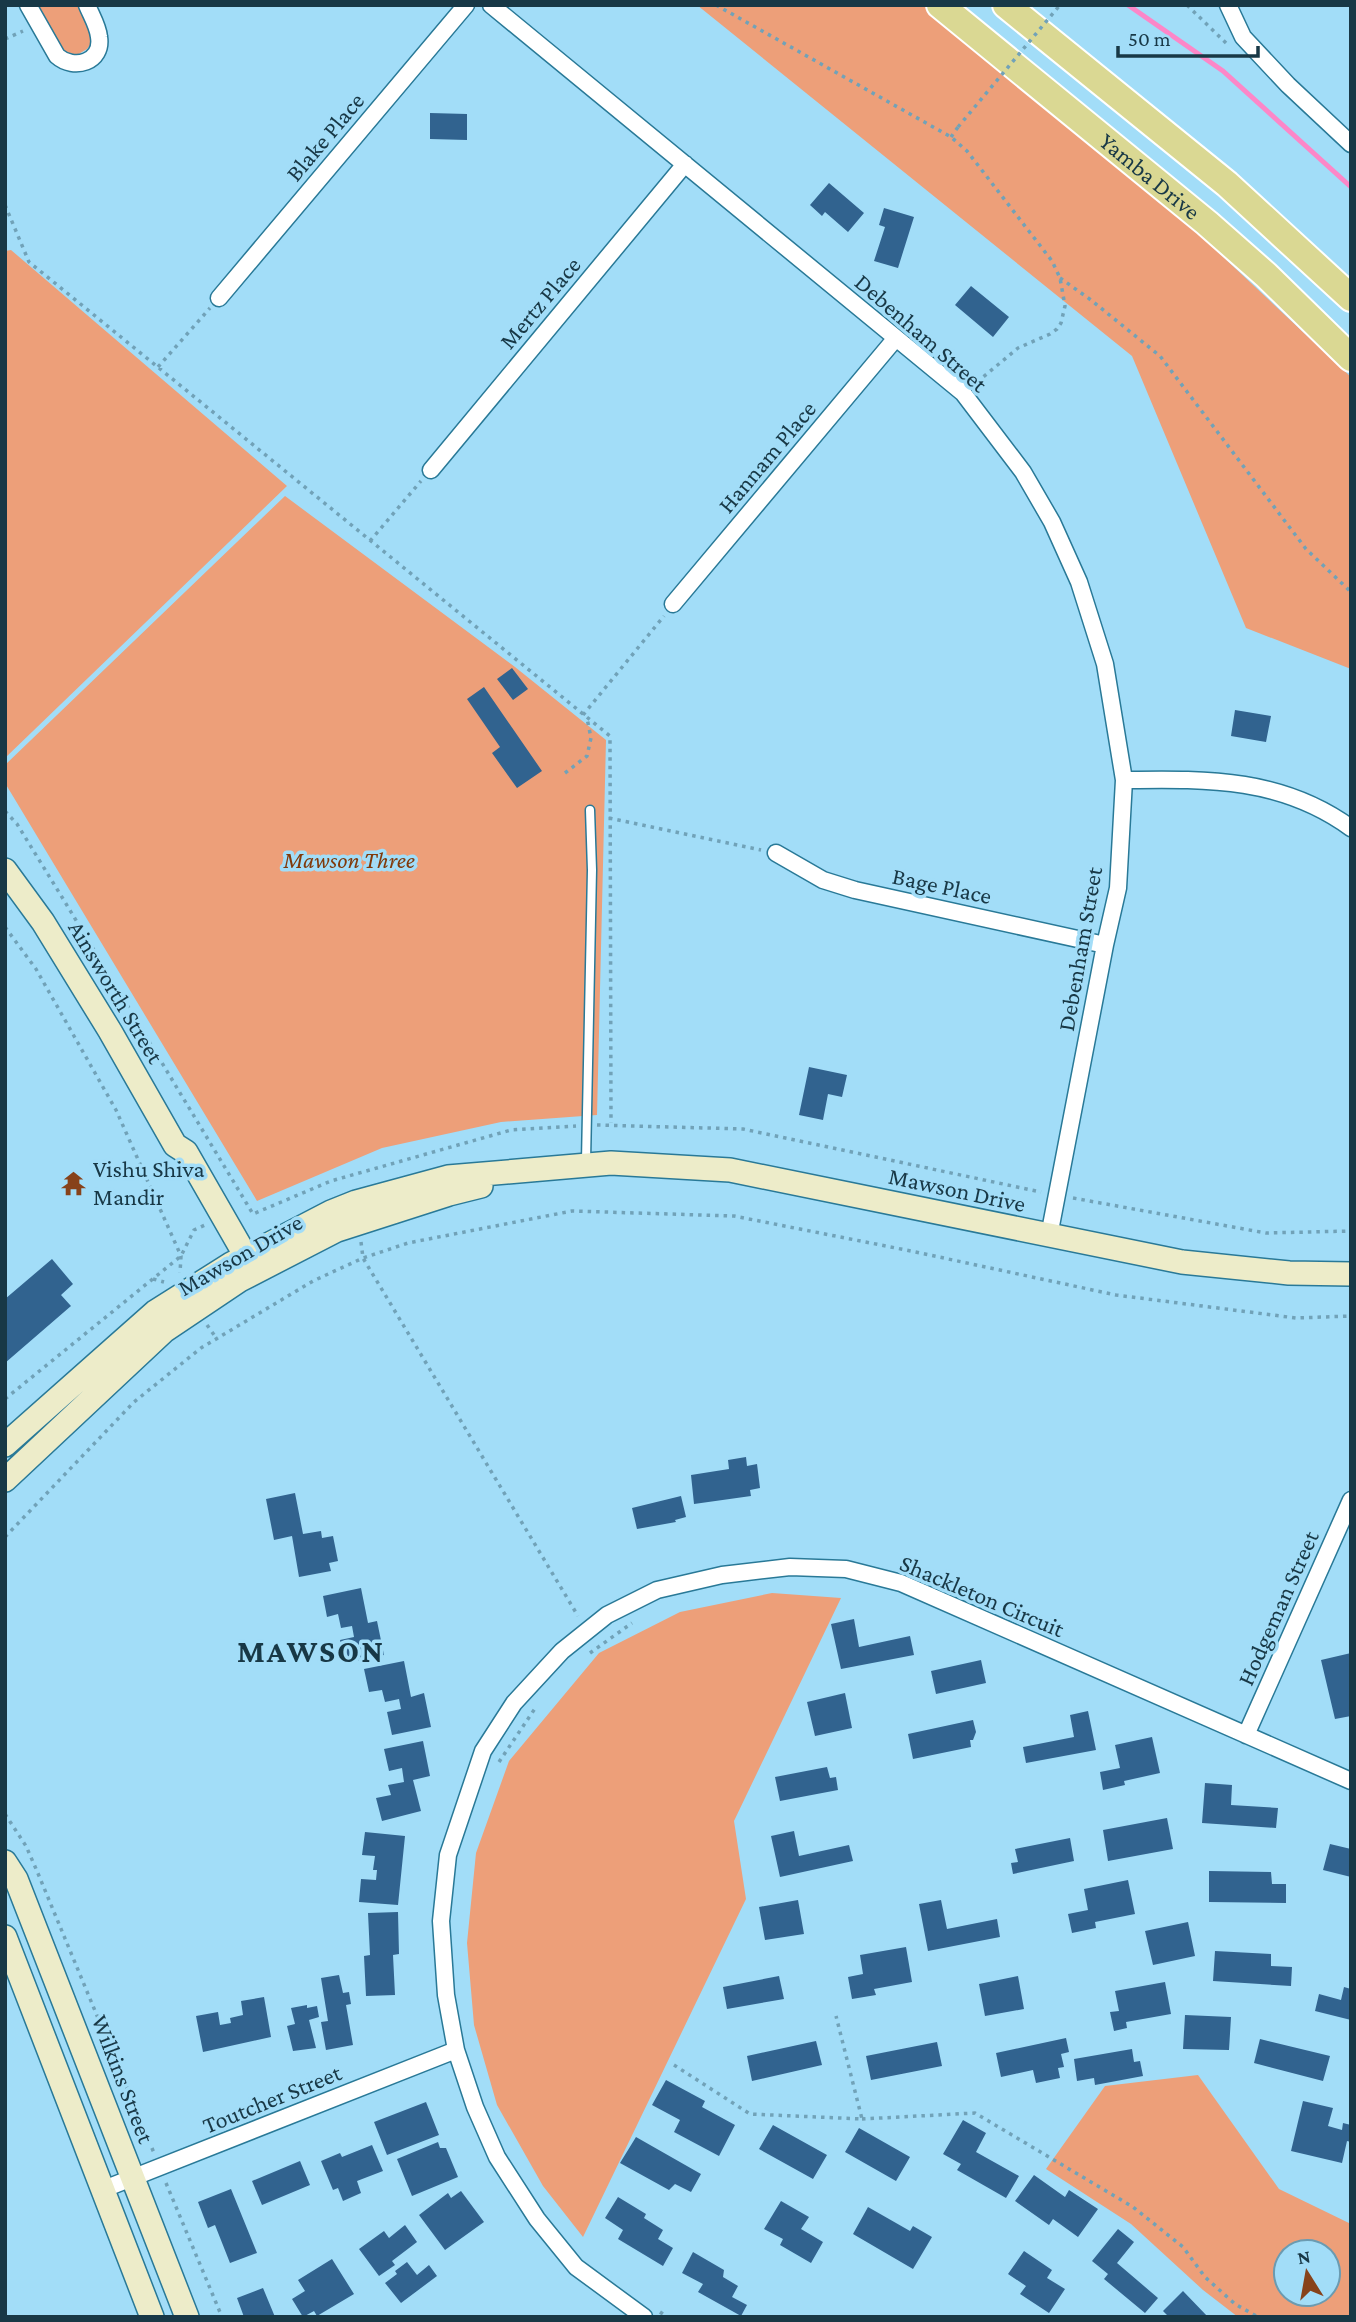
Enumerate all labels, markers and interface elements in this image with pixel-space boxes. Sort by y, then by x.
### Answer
scale bar [1118,14,1258,58]
text: 50 m [1128,27,1171,51]
street label: Blake Place [280,87,369,186]
street label: Yamba Drive [1095,127,1206,225]
street label: Mertz Place [493,251,586,354]
street label: Debenham Street [850,268,994,398]
street label: Hannam Place [712,395,821,518]
park label: Mawson Three [282,846,415,873]
street label: Bage Place [890,862,994,909]
street label: Debenham Street [1052,864,1107,1033]
street label: Ainsworth Street [63,916,170,1069]
place label: Vishu Shiva Mandir [93,1155,205,1210]
street label: Mawson Drive [886,1162,1028,1217]
temple icon: Vishu Shiva Mandir [59,1169,87,1197]
street label: Mawson Drive [173,1208,307,1301]
street label: Hodgeman Street [1231,1525,1324,1689]
street label: Shackleton Circuit [896,1549,1069,1643]
district label: MAWSON [237,1633,385,1669]
street label: Wilkins Street [87,2011,161,2148]
street label: Toutcher Street [199,2058,346,2139]
north arrow [1272,2238,1342,2308]
text: N [1295,2245,1312,2268]

